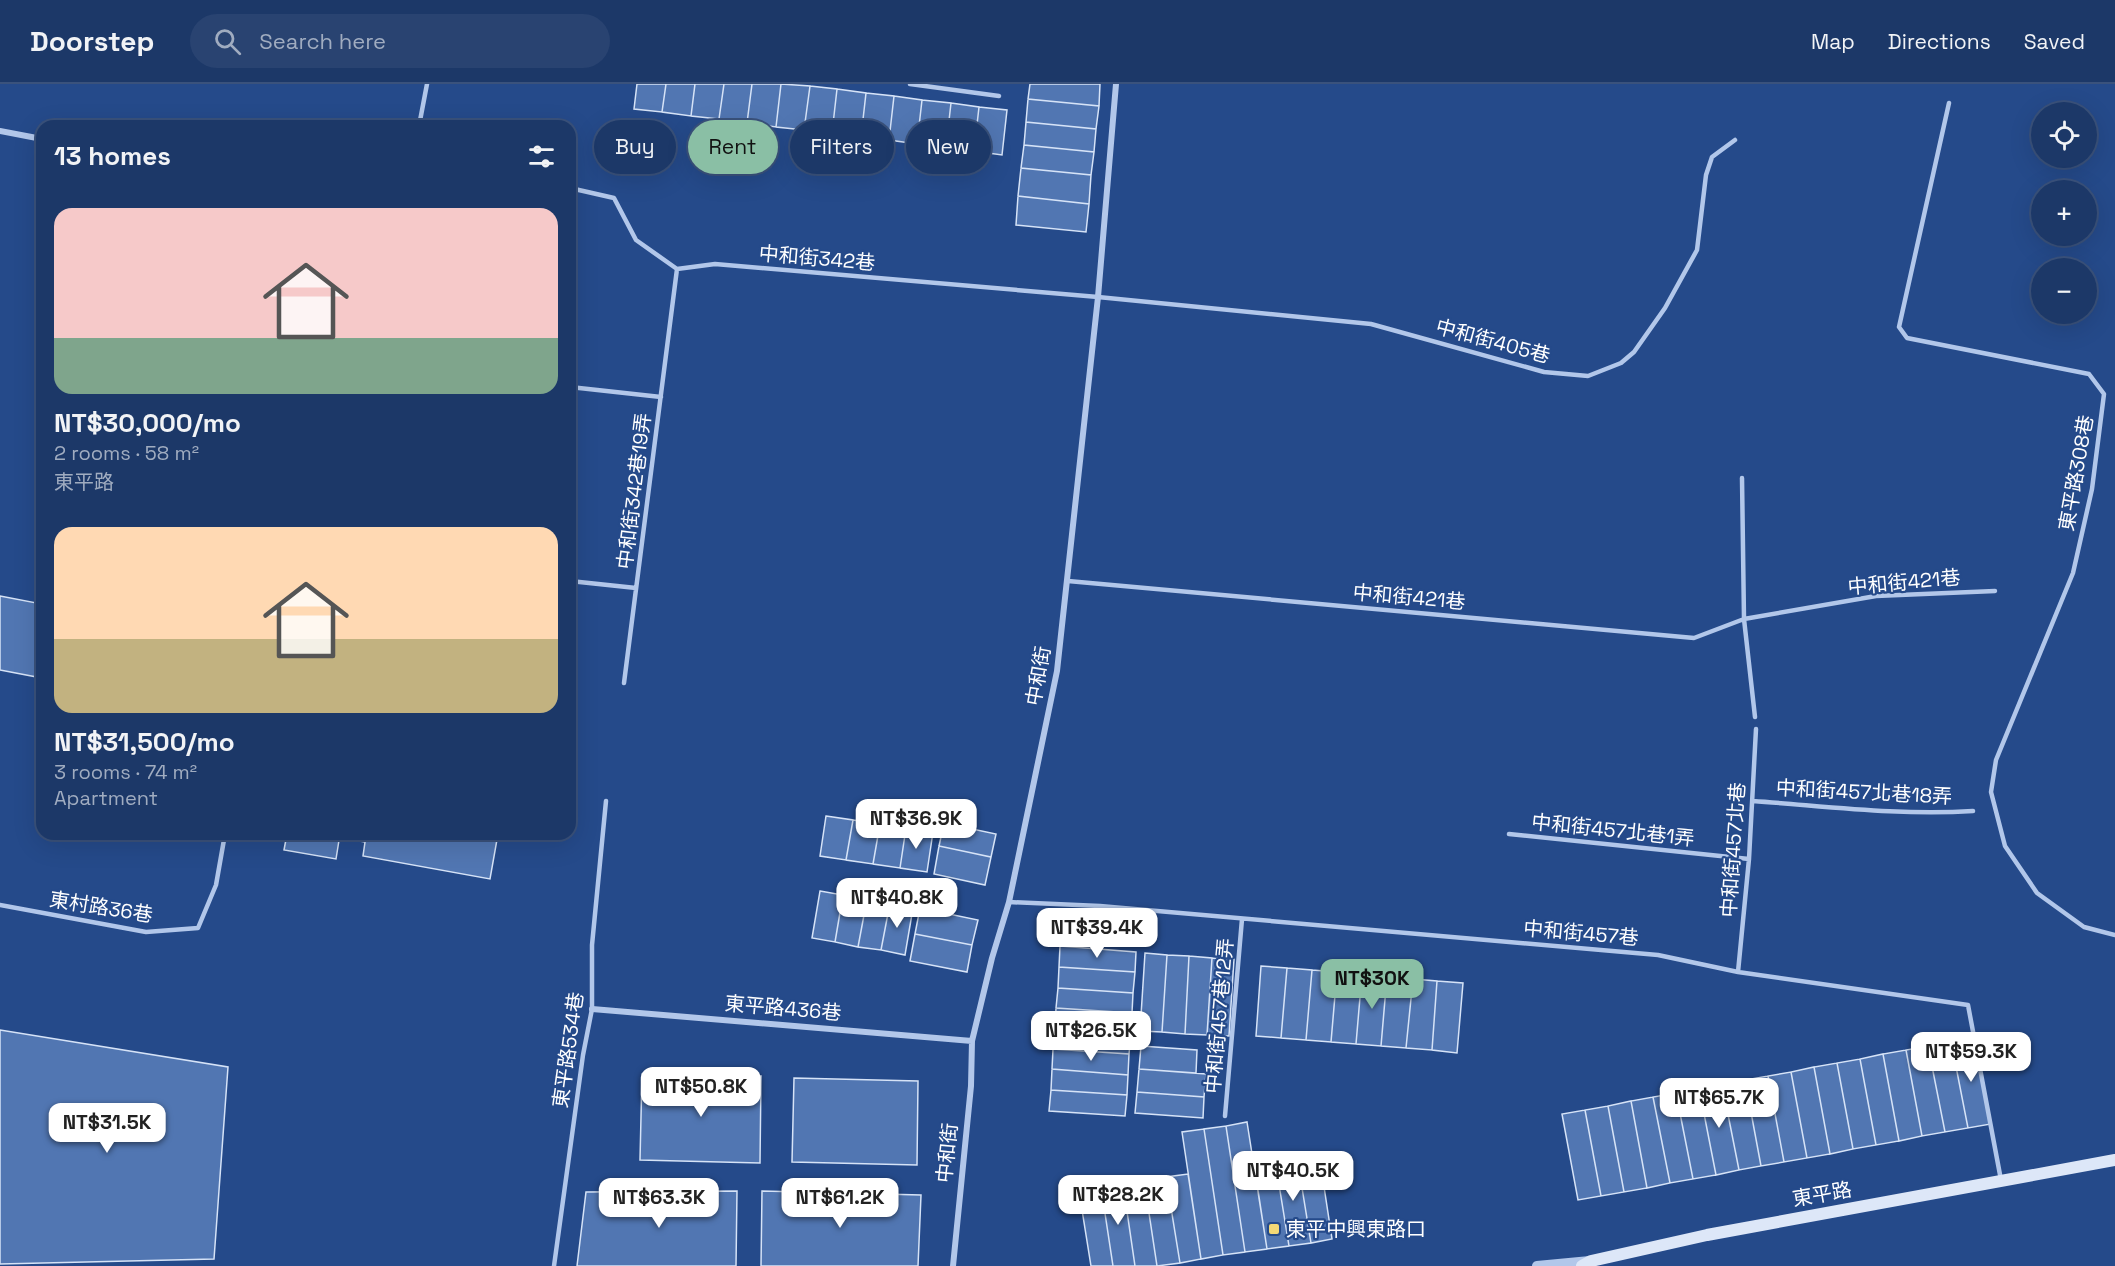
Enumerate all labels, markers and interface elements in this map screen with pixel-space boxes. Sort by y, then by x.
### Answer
search box [190,14,610,68]
text: Doorstep [30,23,154,59]
icon: search [211,25,244,58]
text: Search here [259,27,386,55]
text: Map [1811,28,1855,55]
text: Directions [1888,28,1991,55]
text: Saved [2024,28,2085,55]
map controls [2031,102,2097,324]
button: locate [2031,102,2097,168]
chip: Buy [594,120,676,174]
chip: Rent [688,120,778,174]
chip: Filters [790,120,894,174]
chip: New [906,120,991,174]
text: 13 homes [54,139,171,173]
icon: filters [525,140,558,173]
button: + [2031,180,2097,246]
street label: 中和街342巷 [758,240,876,276]
icon: home [252,247,360,355]
button: − [2031,258,2097,324]
street label: 中和街405巷 [1433,313,1553,369]
text: NT$30,000/mo [54,406,241,440]
street label: 中和街342巷19弄 [612,411,656,571]
street label: 東平路308巷 [2053,413,2099,533]
text: 2 rooms · 58 m² [54,440,199,466]
text: 東平路 [54,469,114,495]
street label: 中和街421巷 [1847,564,1961,600]
icon: home [252,566,360,674]
street label: 中和街421巷 [1352,579,1466,615]
street label: 中和街 [1020,644,1056,708]
text: NT$31,500/mo [54,725,235,759]
text: 3 rooms · 74 m² [54,759,197,785]
street label: 中和街457北巷18弄 [1775,774,1953,810]
street label: 中和街457北巷 [1715,781,1751,919]
text: Apartment [54,785,158,811]
pin: NT$36.9K [854,799,978,850]
text: NT$36.9K [870,805,962,831]
street label: 中和街457北巷1弄 [1530,809,1696,851]
pin: NT$40.8K [835,878,959,929]
text: NT$40.8K [850,884,944,910]
street label: 東村路36巷 [47,886,155,928]
pin: NT$39.4K [1035,908,1159,959]
text: NT$39.4K [1051,914,1143,940]
street label: 中和街457巷 [1522,915,1640,951]
street label: 中和街457巷12弄 [1199,937,1239,1095]
pin: NT$30K [1323,959,1421,1010]
text: NT$30K [1335,965,1409,991]
street label: 東平路534巷 [547,990,589,1110]
street label: 東平路436巷 [724,990,842,1026]
pin: NT$26.5K [1029,1011,1153,1062]
text: NT$26.5K [1045,1017,1137,1043]
pin: NT$59.3K [1909,1032,2033,1083]
text: NT$59.3K [1925,1038,2017,1064]
pin: NT$50.8K [639,1067,763,1118]
text: NT$50.8K [655,1073,747,1099]
pin: NT$65.7K [1657,1078,1781,1129]
text: NT$65.7K [1674,1084,1764,1110]
pin: NT$31.5K [45,1103,169,1154]
text: NT$31.5K [63,1109,151,1135]
street label: 中和街 [931,1122,963,1184]
pin: NT$40.5K [1231,1151,1355,1202]
text: NT$40.5K [1246,1157,1340,1183]
pin: NT$28.2K [1056,1175,1180,1226]
street label: 東平路 [1790,1176,1854,1212]
pin: NT$63.3K [597,1178,721,1229]
pin: NT$61.2K [778,1178,902,1229]
text: NT$28.2K [1072,1181,1164,1207]
text: NT$63.3K [613,1184,705,1210]
text: NT$61.2K [796,1184,884,1210]
place label: 東平中興東路口 [1286,1216,1426,1242]
marker: 東平中興東路口 [1267,1222,1281,1236]

